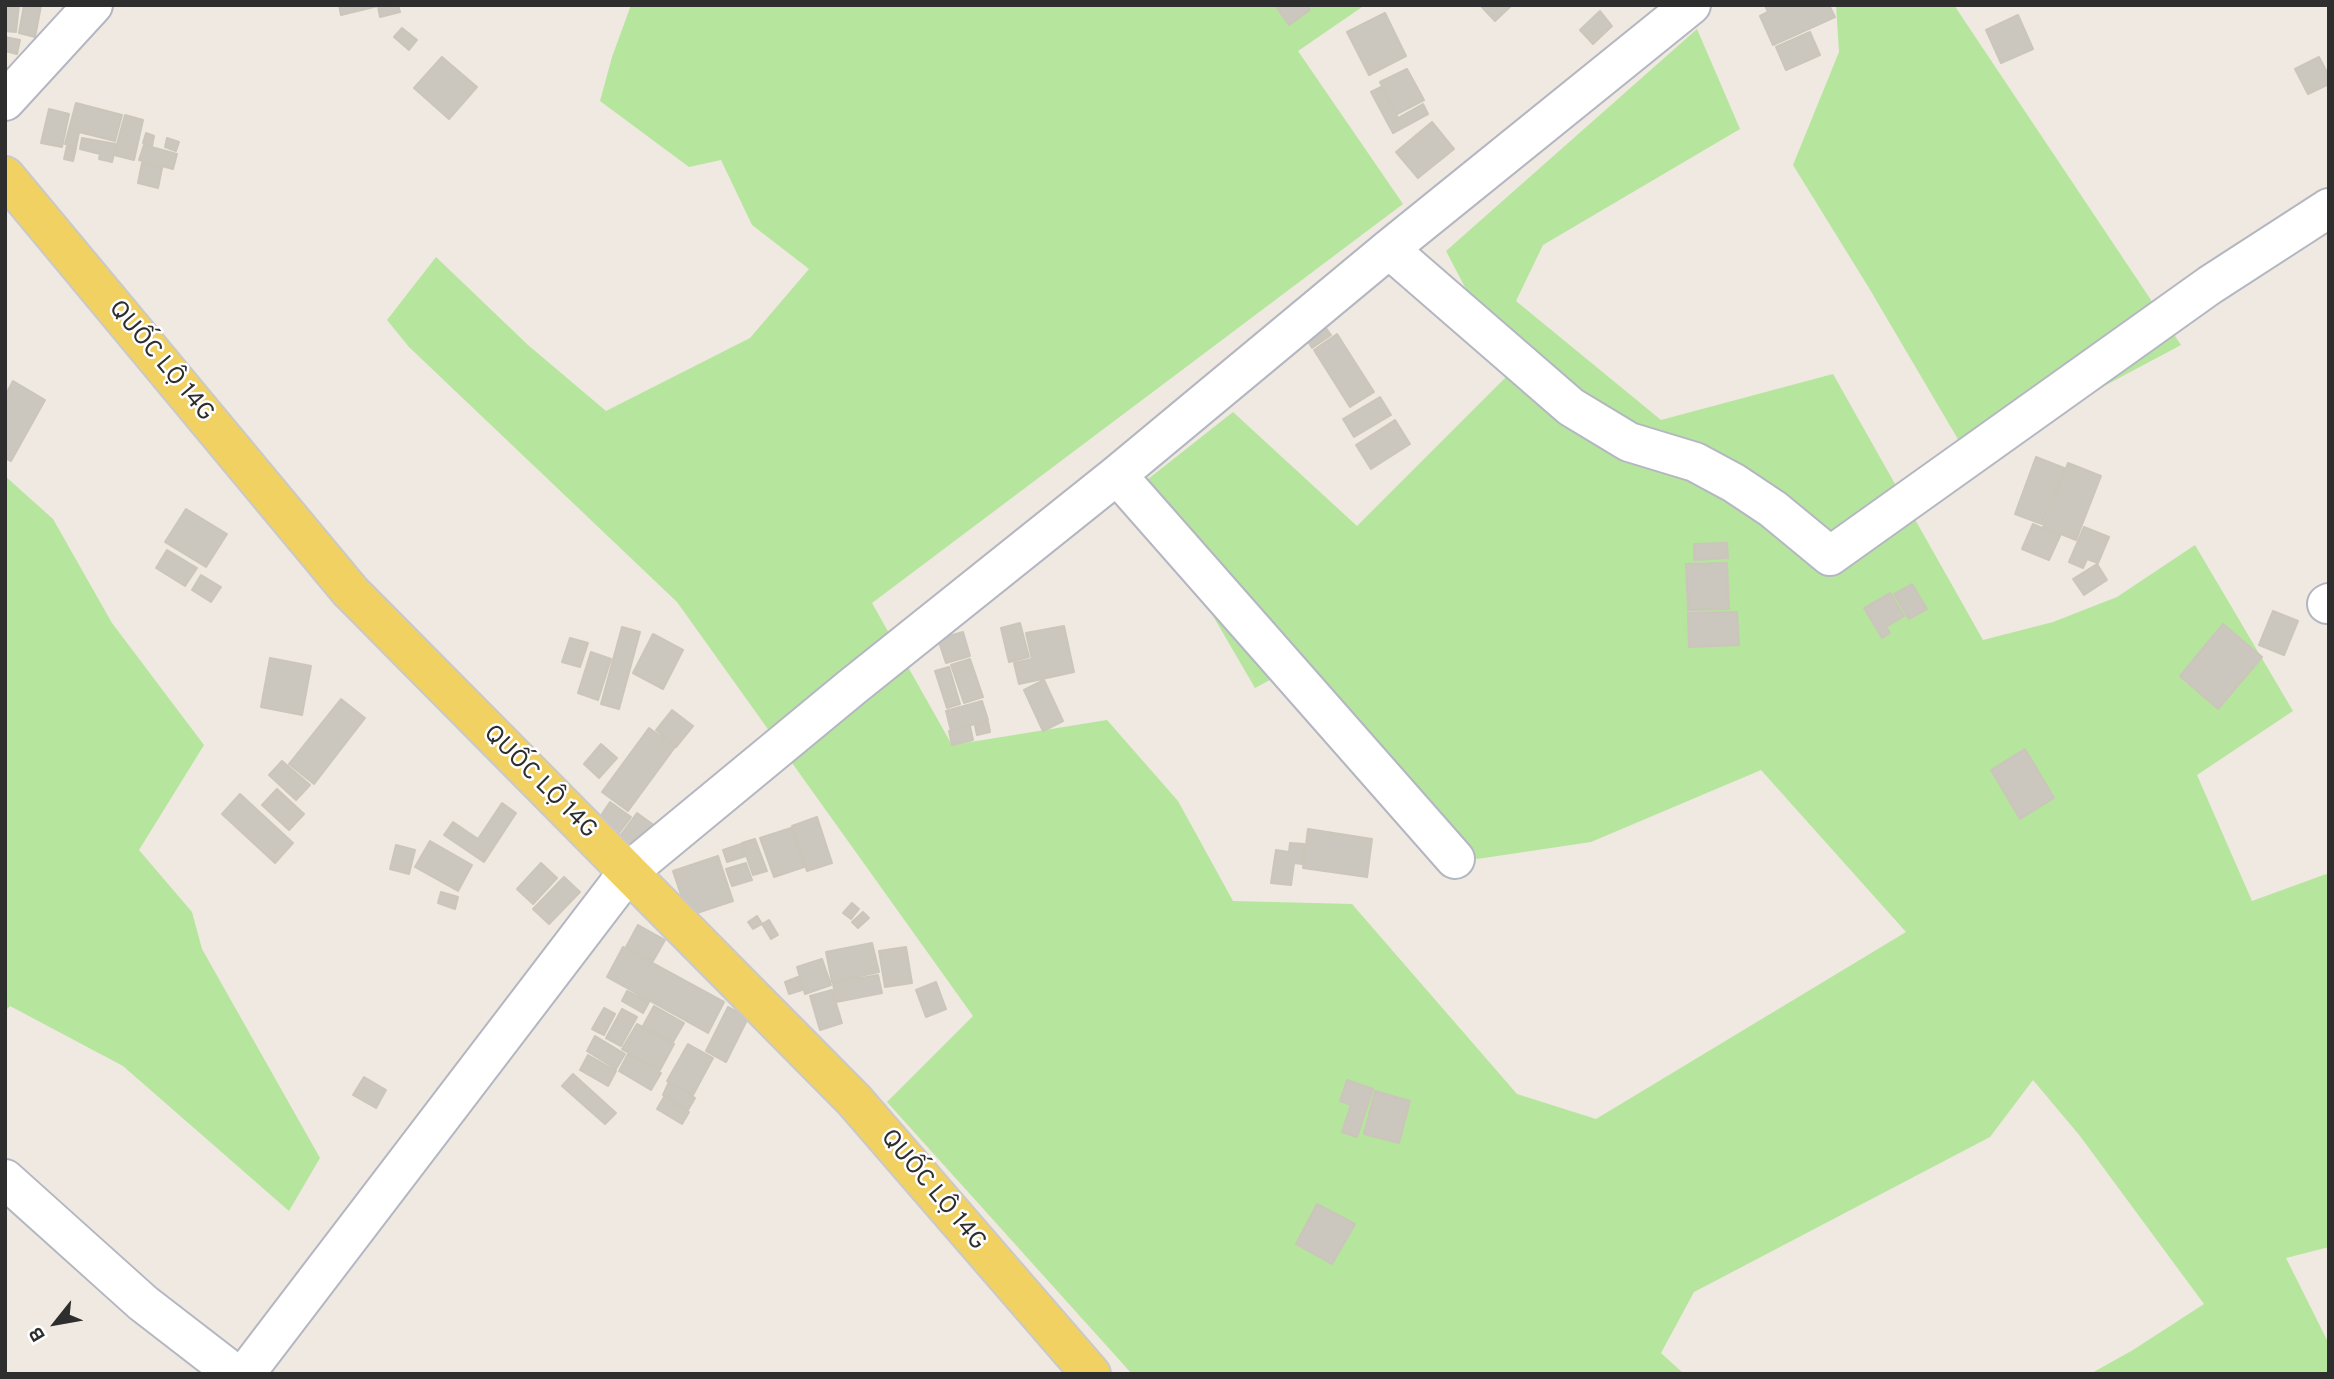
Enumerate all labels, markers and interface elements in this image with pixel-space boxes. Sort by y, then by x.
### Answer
street label: QUỐC LỘ 14G [101,296,219,428]
street label: QUỐC LỘ 14G [476,720,602,846]
street label: QUỐC LỘ 14G [873,1125,991,1257]
north arrow [21,1288,91,1358]
text: B [24,1322,52,1346]

